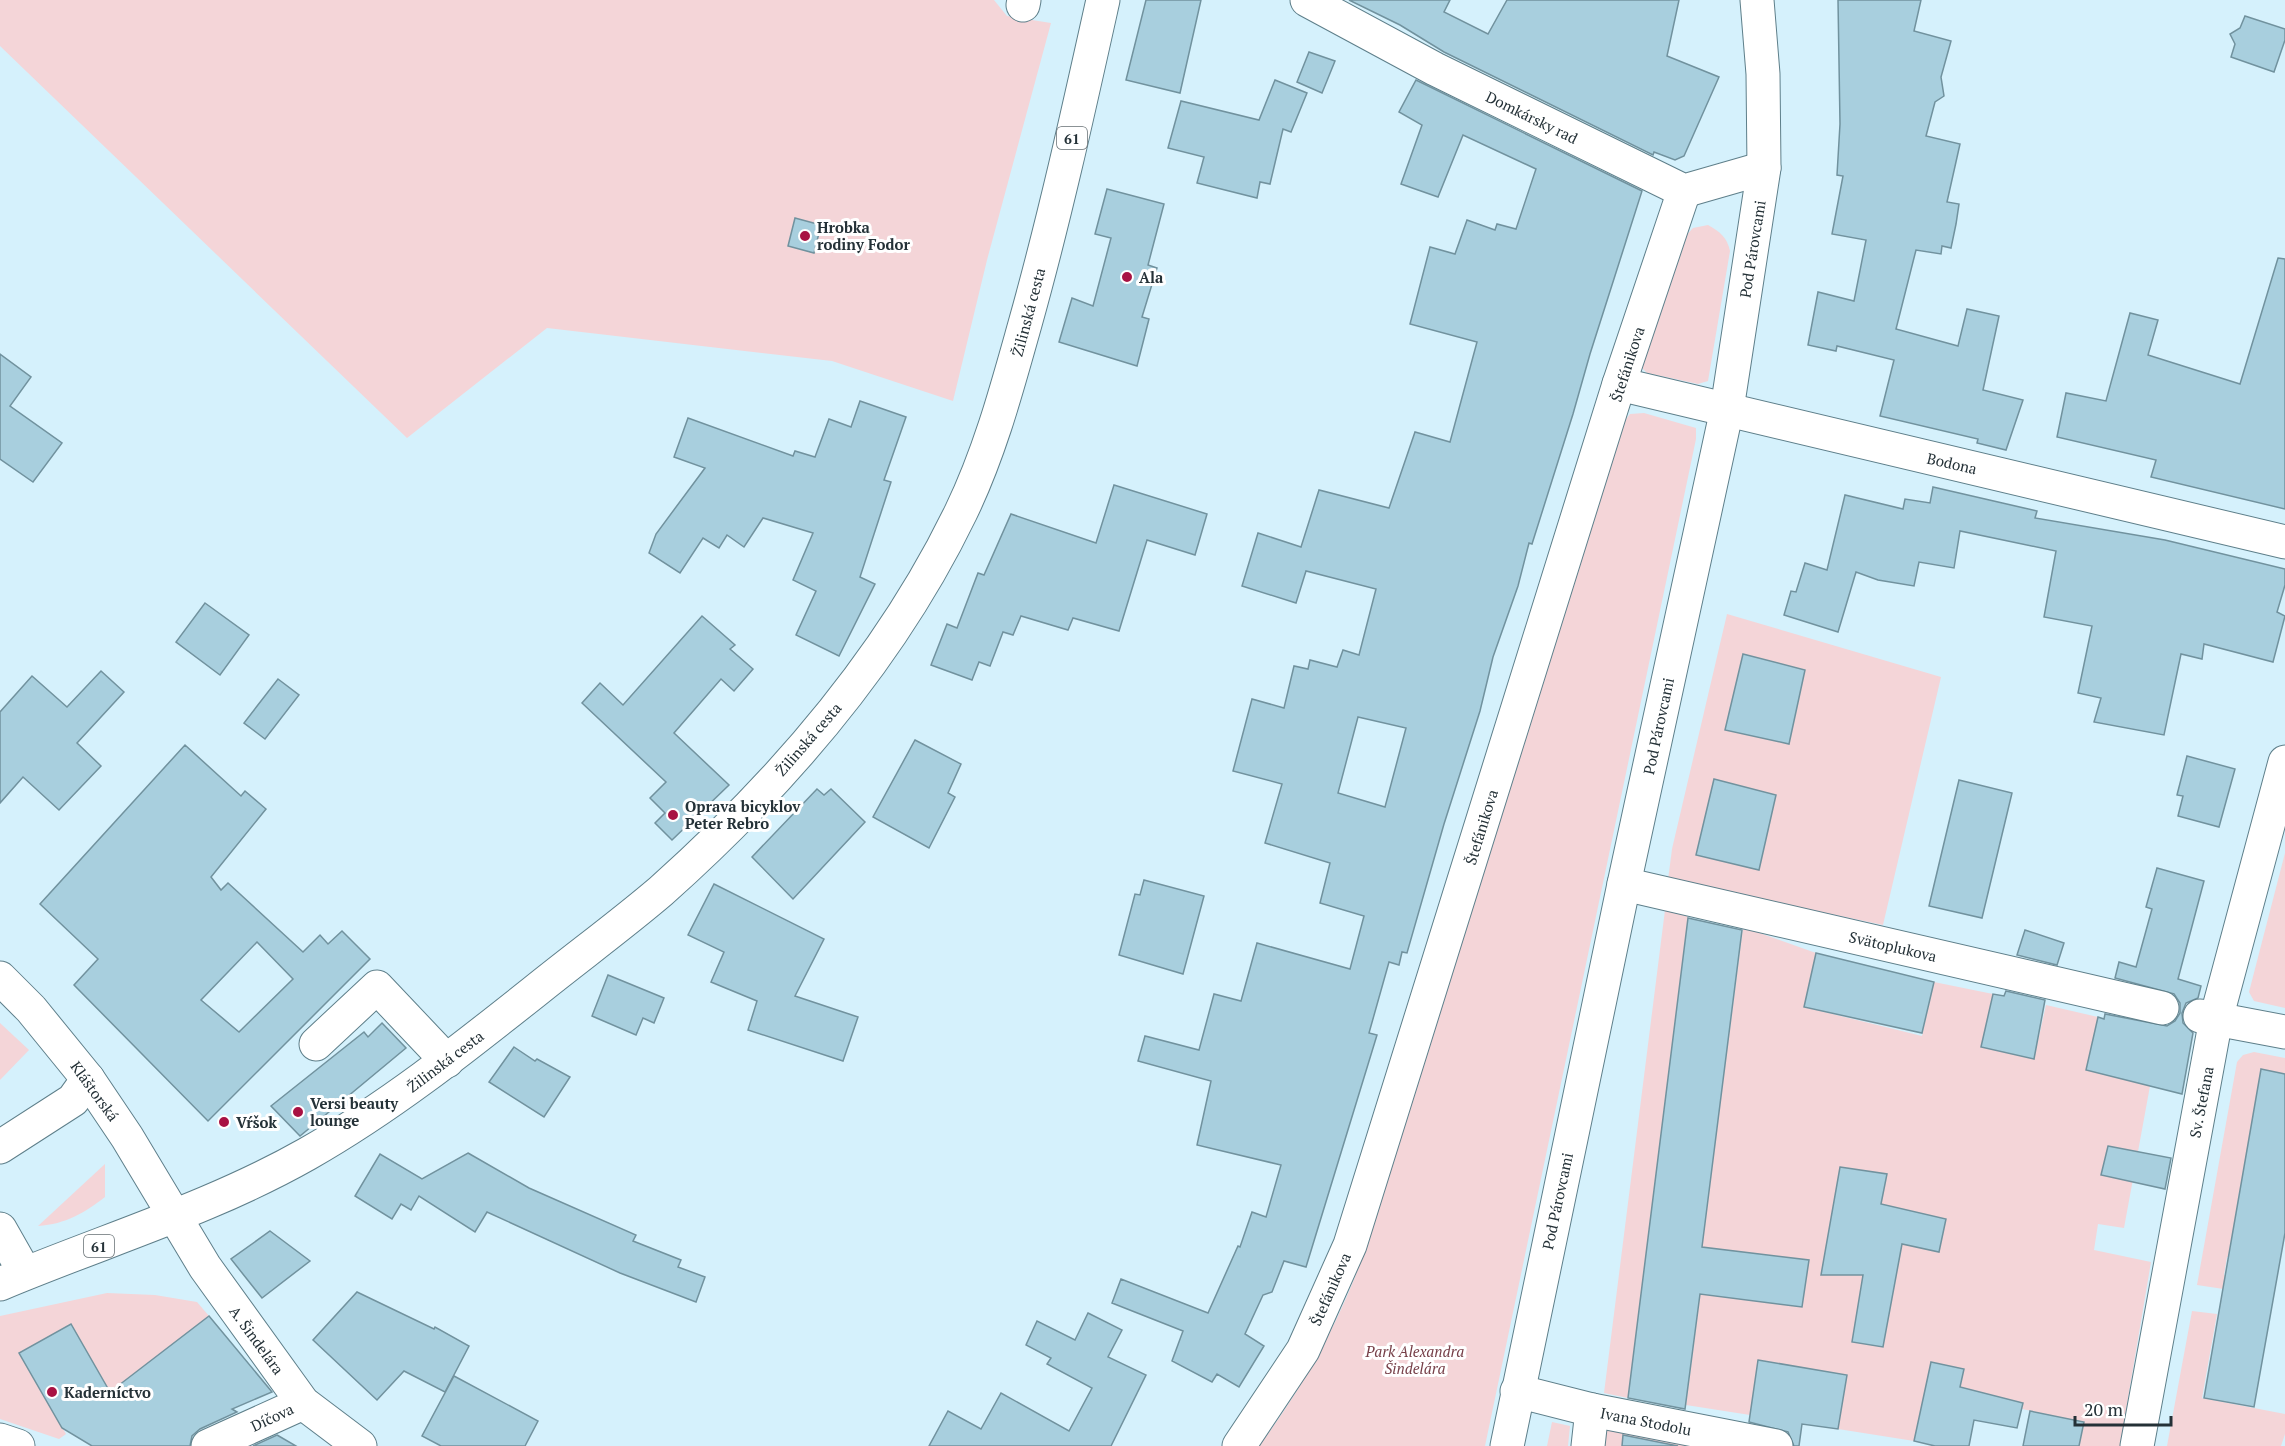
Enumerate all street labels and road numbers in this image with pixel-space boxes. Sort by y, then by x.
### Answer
street label: Domkársky rad [1483,86,1581,148]
road number: 61 [1057,127,1087,149]
street label: Pod Párovcami [1734,199,1770,299]
street label: Žilinská cesta [1007,265,1050,359]
street label: Štefánikova [1605,323,1649,404]
street label: Bodona [1925,448,1979,479]
street label: Pod Párovcami [1638,676,1678,776]
street label: Žilinská cesta [771,698,846,780]
street label: Štefánikova [1460,786,1502,867]
street label: Svätoplukova [1847,926,1939,966]
street label: Žilinská cesta [403,1025,488,1096]
street label: Kláštorská [66,1057,124,1125]
street label: Sv. Štefana [2184,1064,2218,1140]
street label: Pod Párovcami [1537,1151,1577,1251]
road number: 61 [84,1235,114,1257]
street label: Štefánikova [1305,1249,1355,1329]
street label: A. Šindelára [225,1302,289,1379]
street label: Díčova [247,1398,297,1436]
street label: Ivana Stodolu [1599,1402,1694,1440]

